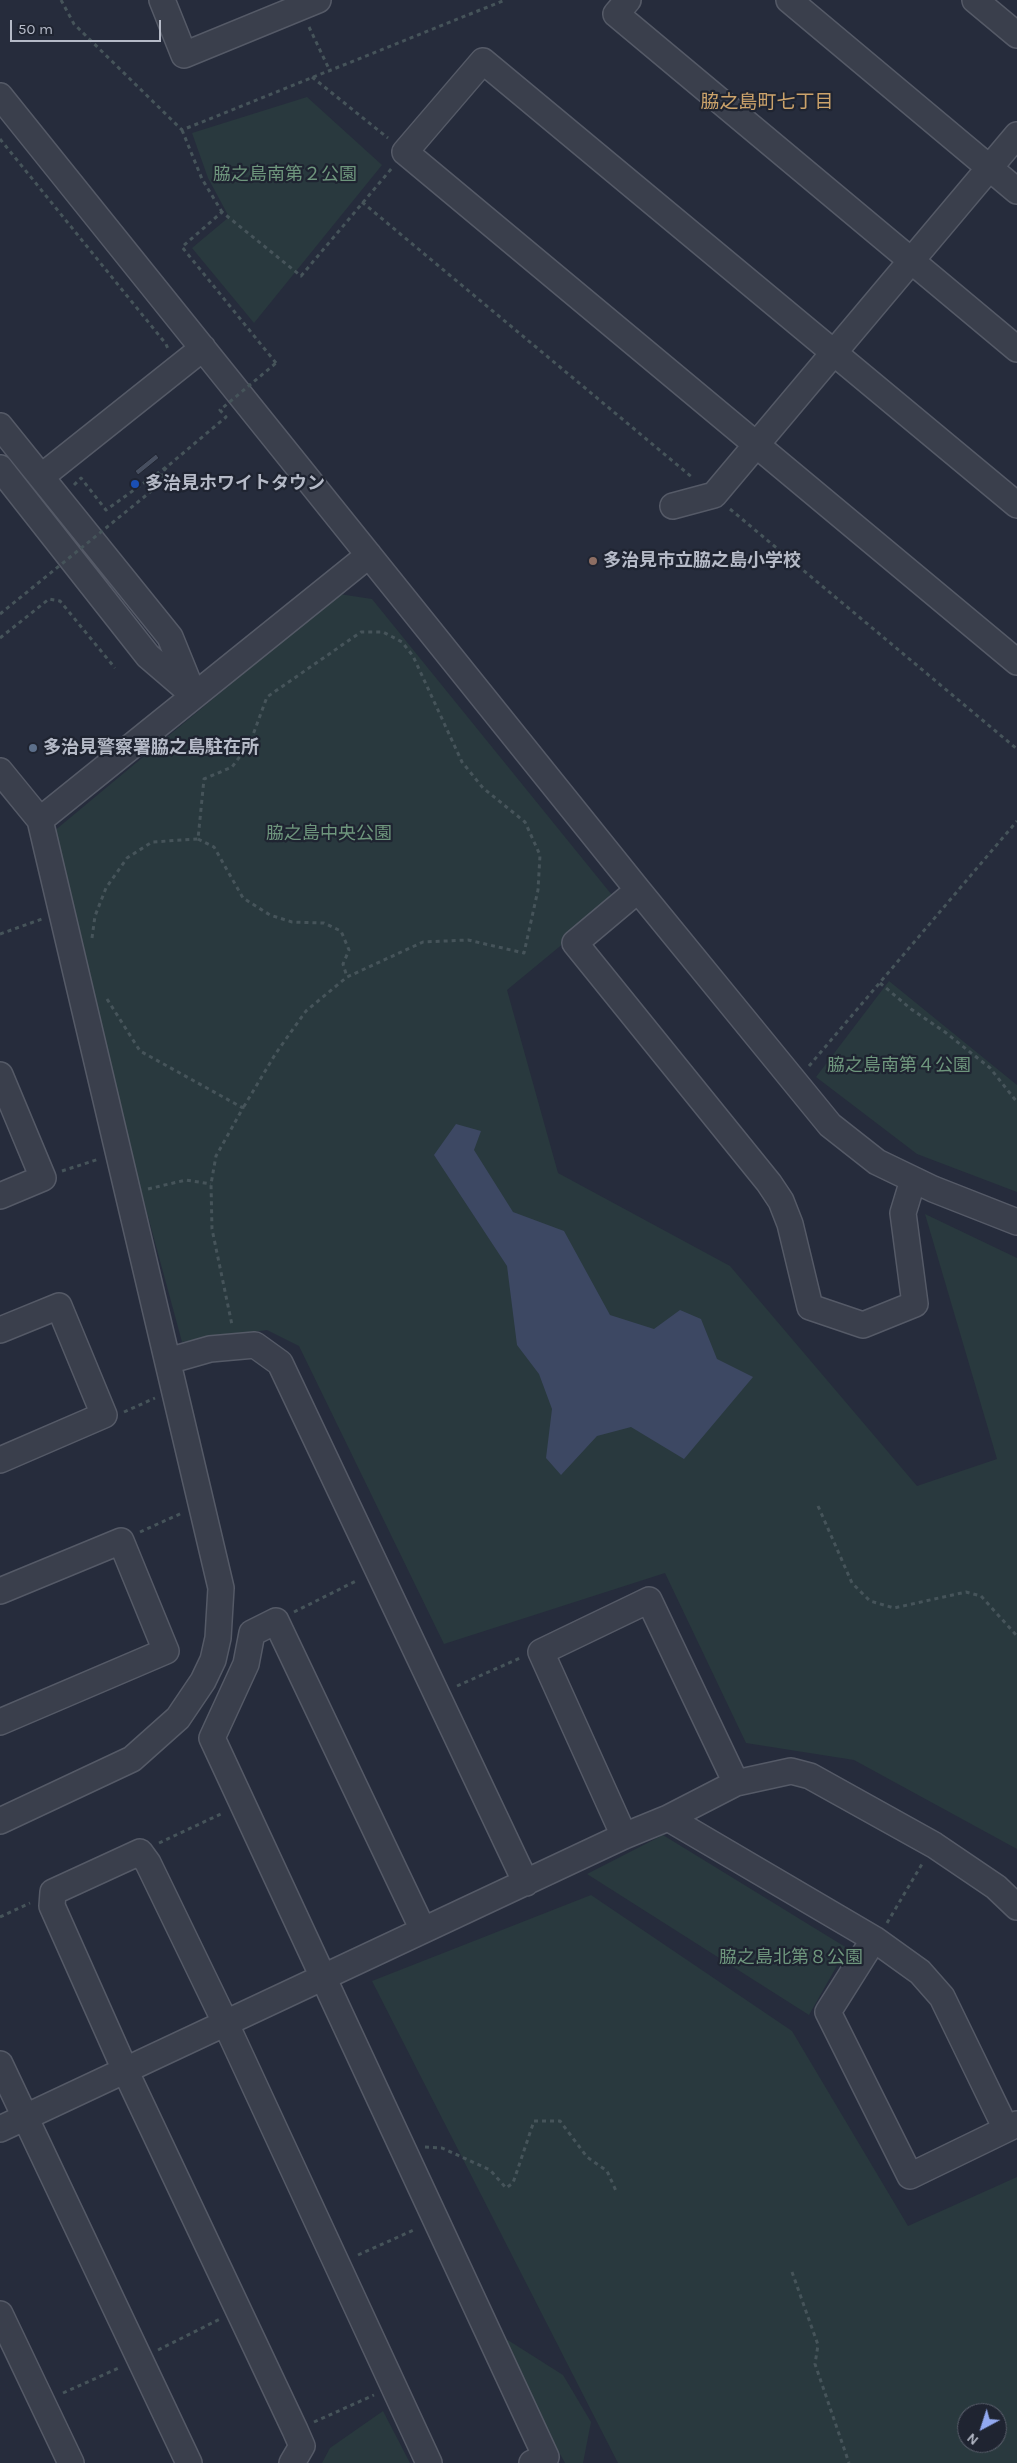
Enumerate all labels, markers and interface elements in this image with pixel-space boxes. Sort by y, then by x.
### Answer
scale bar [12,10,164,42]
text: 50 m [18,20,53,38]
district label: 脇之島町七丁目 [701,92,833,114]
park label: 脇之島南第２公園 [213,164,357,186]
place label: 多治見ホワイトタウン [145,473,325,495]
marker: 多治見ホワイトタウン [129,478,141,490]
place label: 多治見市立脇之島小学校 [603,550,801,572]
marker: 多治見市立脇之島小学校 [587,555,599,567]
place label: 多治見警察署脇之島駐在所 [43,737,259,759]
marker: 多治見警察署脇之島駐在所 [27,742,39,754]
park label: 脇之島中央公園 [266,823,392,845]
park label: 脇之島南第４公園 [827,1055,971,1077]
park label: 脇之島北第８公園 [719,1947,863,1969]
north arrow [957,2403,1007,2453]
text: N [963,2429,982,2449]

